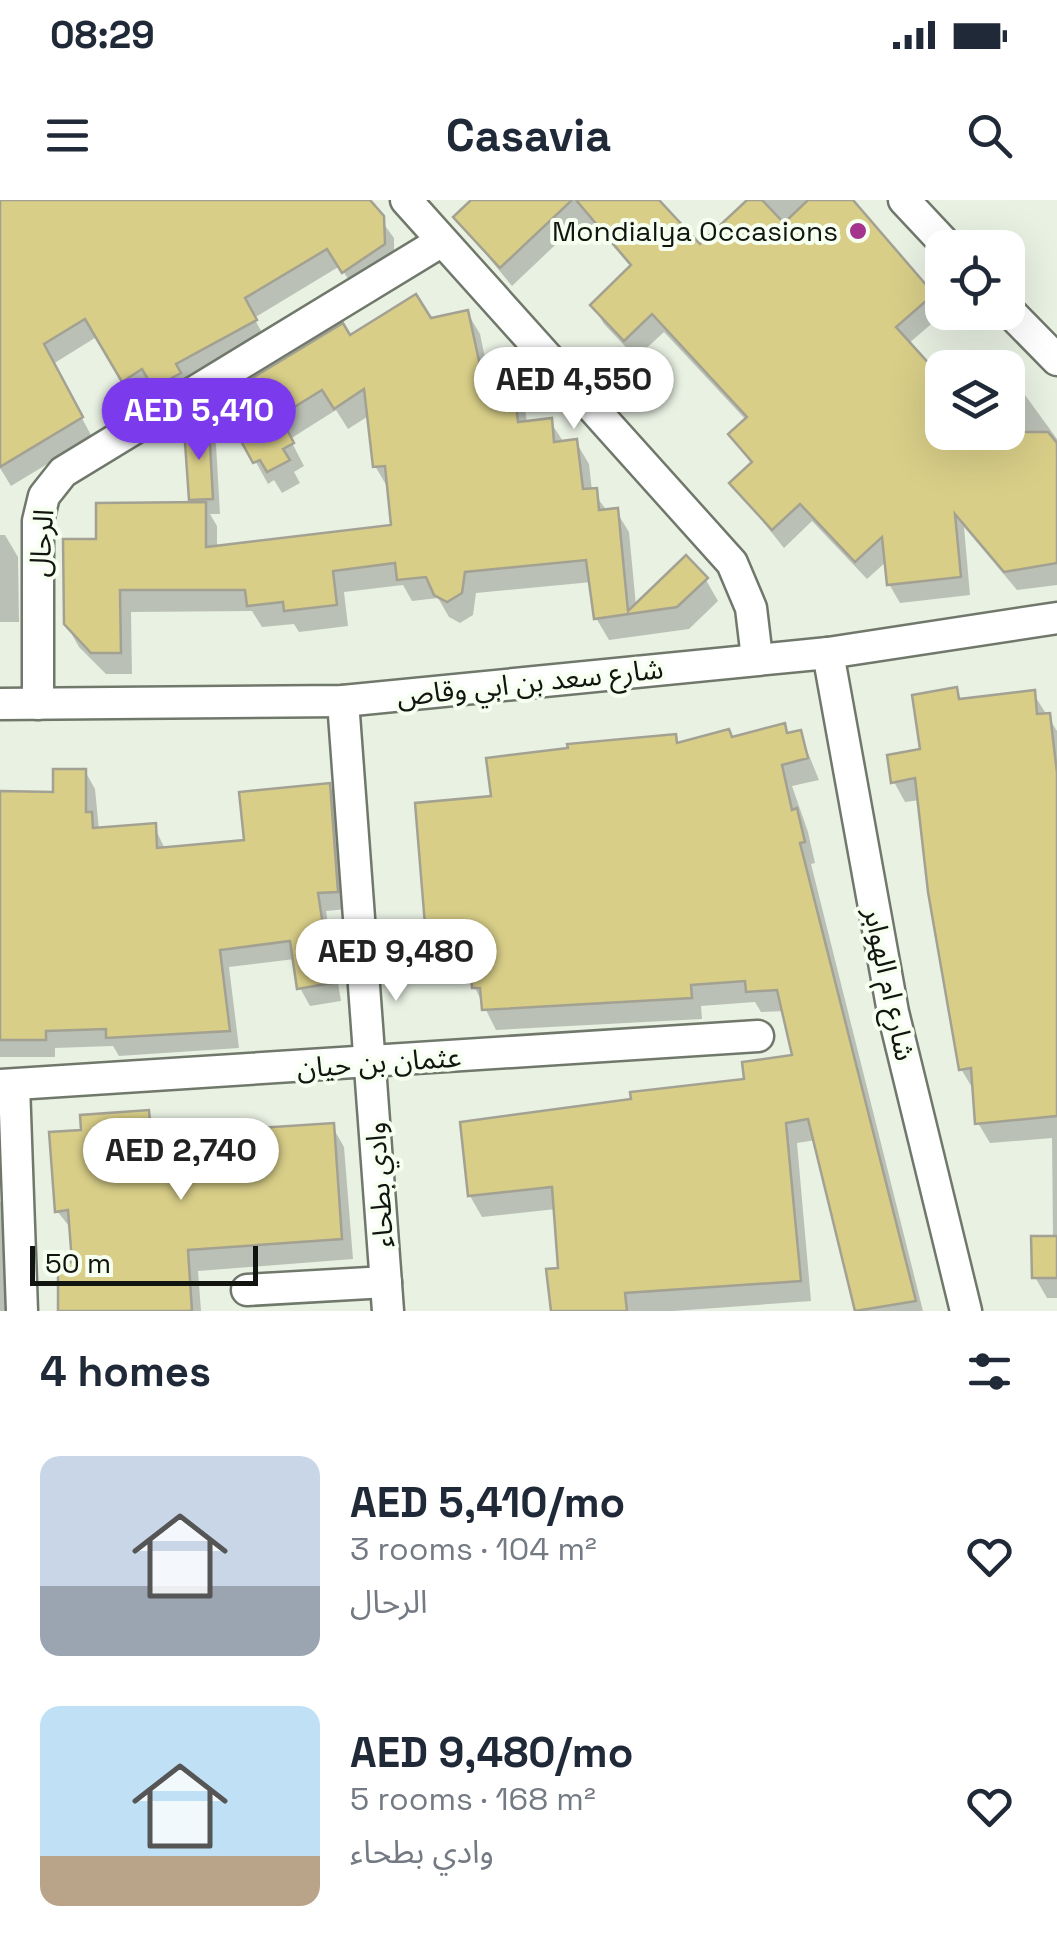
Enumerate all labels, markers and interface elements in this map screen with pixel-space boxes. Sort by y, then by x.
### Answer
text: 08:29 [50,11,155,59]
text: Casavia [446,107,611,164]
icon: menu [40,108,95,163]
icon: search [962,108,1017,163]
place label: Mondialya Occasions [552,213,838,249]
marker: Mondialya Occasions [847,220,869,242]
map controls [925,230,1025,450]
button: locate [925,230,1025,330]
pin: AED 4,550 [460,347,688,432]
button: layers [925,350,1025,450]
text: AED 4,550 [496,359,652,399]
pin: AED 5,410 [85,378,313,463]
text: AED 5,410 [124,390,274,430]
street label: الرحال [21,508,61,578]
street label: شارع سعد بن ابي وقاص [395,650,665,717]
street label: شارع ام الهوابر [853,903,924,1065]
pin: AED 9,480 [282,919,510,1004]
text: AED 9,480 [318,931,474,971]
street label: عثمان بن حيان [296,1038,462,1086]
pin: AED 2,740 [67,1118,295,1203]
street label: وادي بطحاء [357,1121,405,1249]
text: AED 2,740 [105,1130,257,1170]
scale bar [30,1241,258,1286]
text: 50 m [45,1245,111,1281]
icon: filters [962,1344,1017,1399]
text: 4 homes [40,1345,211,1398]
text: AED 5,410/mo [350,1476,625,1529]
icon: home [120,1496,240,1616]
text: 3 rooms · 104 m² [350,1529,597,1569]
icon: heart [962,1529,1017,1584]
text: الرحال [350,1582,428,1622]
text: AED 9,480/mo [350,1726,633,1779]
icon: home [120,1746,240,1866]
text: 5 rooms · 168 m² [350,1779,596,1819]
icon: heart [962,1779,1017,1834]
text: وادي بطحاء [350,1832,494,1872]

